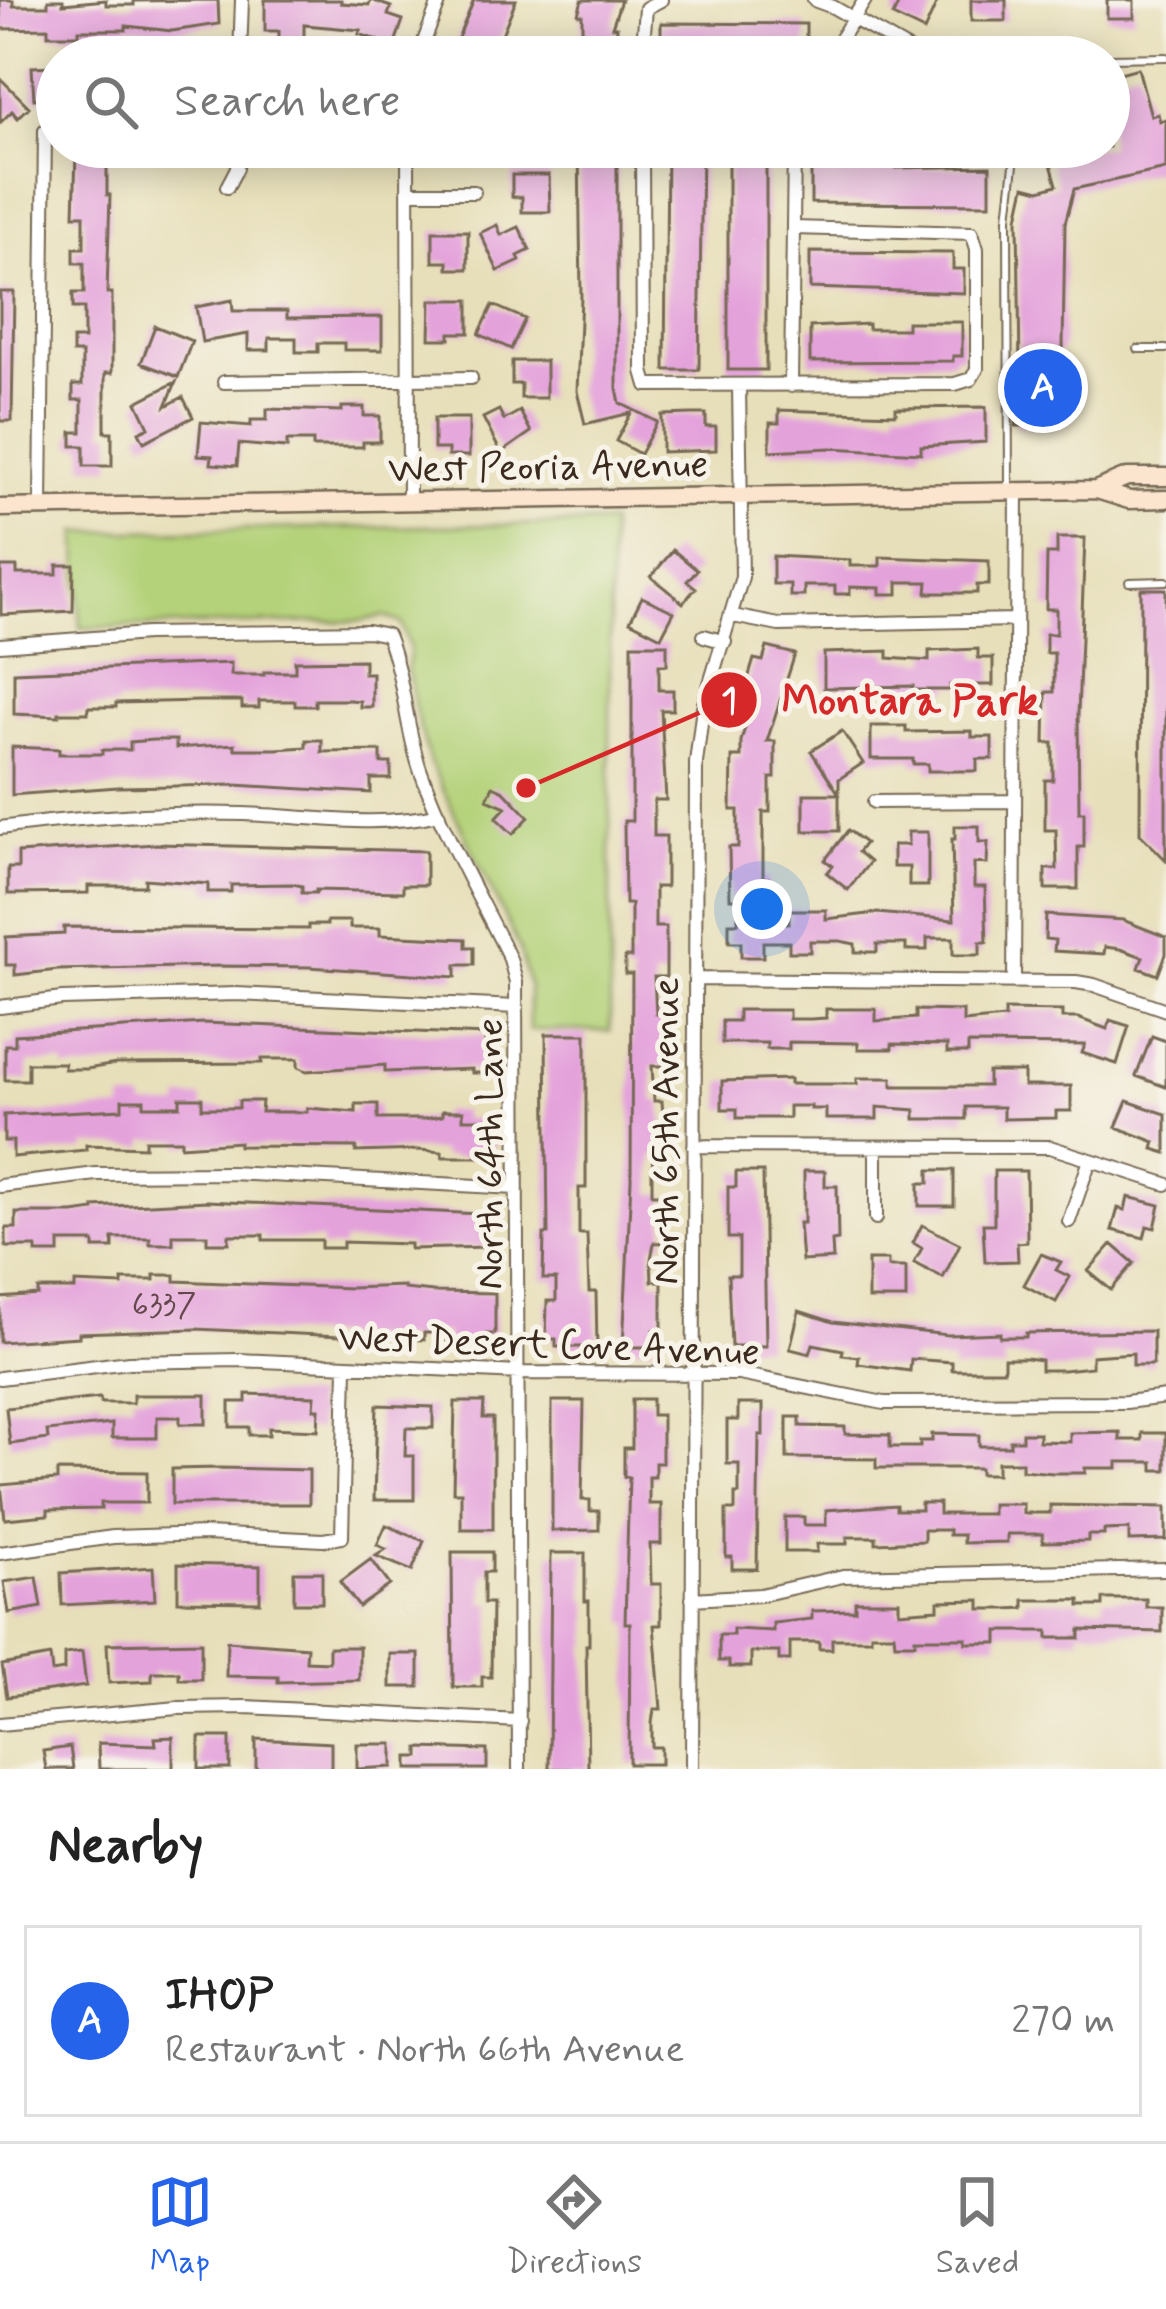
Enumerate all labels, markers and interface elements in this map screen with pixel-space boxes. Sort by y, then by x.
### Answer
search box [36,36,1130,168]
icon: search [78,69,144,135]
text: Search here [174,73,401,132]
pin: A [1004,343,1082,433]
street label: West Peoria Avenue [388,440,709,497]
callout: Montara Park [699,661,1061,739]
text: Montara Park [782,675,1039,730]
text: 1 [721,679,737,726]
your location [732,879,792,939]
street label: North 65th Avenue [642,977,693,1285]
street label: North 64th Lane [466,1018,517,1290]
house number: 6337 [132,1284,196,1328]
street label: West Desert Cove Avenue [337,1314,760,1379]
text: Nearby [48,1814,203,1880]
text: IHOP [165,1966,273,2025]
text: A [77,1996,103,2047]
text: 270 m [1011,1996,1115,2047]
text: Restaurant · North 66th Avenue [165,2025,684,2076]
tab: Map [147,2169,213,2285]
tab: Directions [506,2169,642,2285]
tab: Saved [936,2169,1019,2285]

